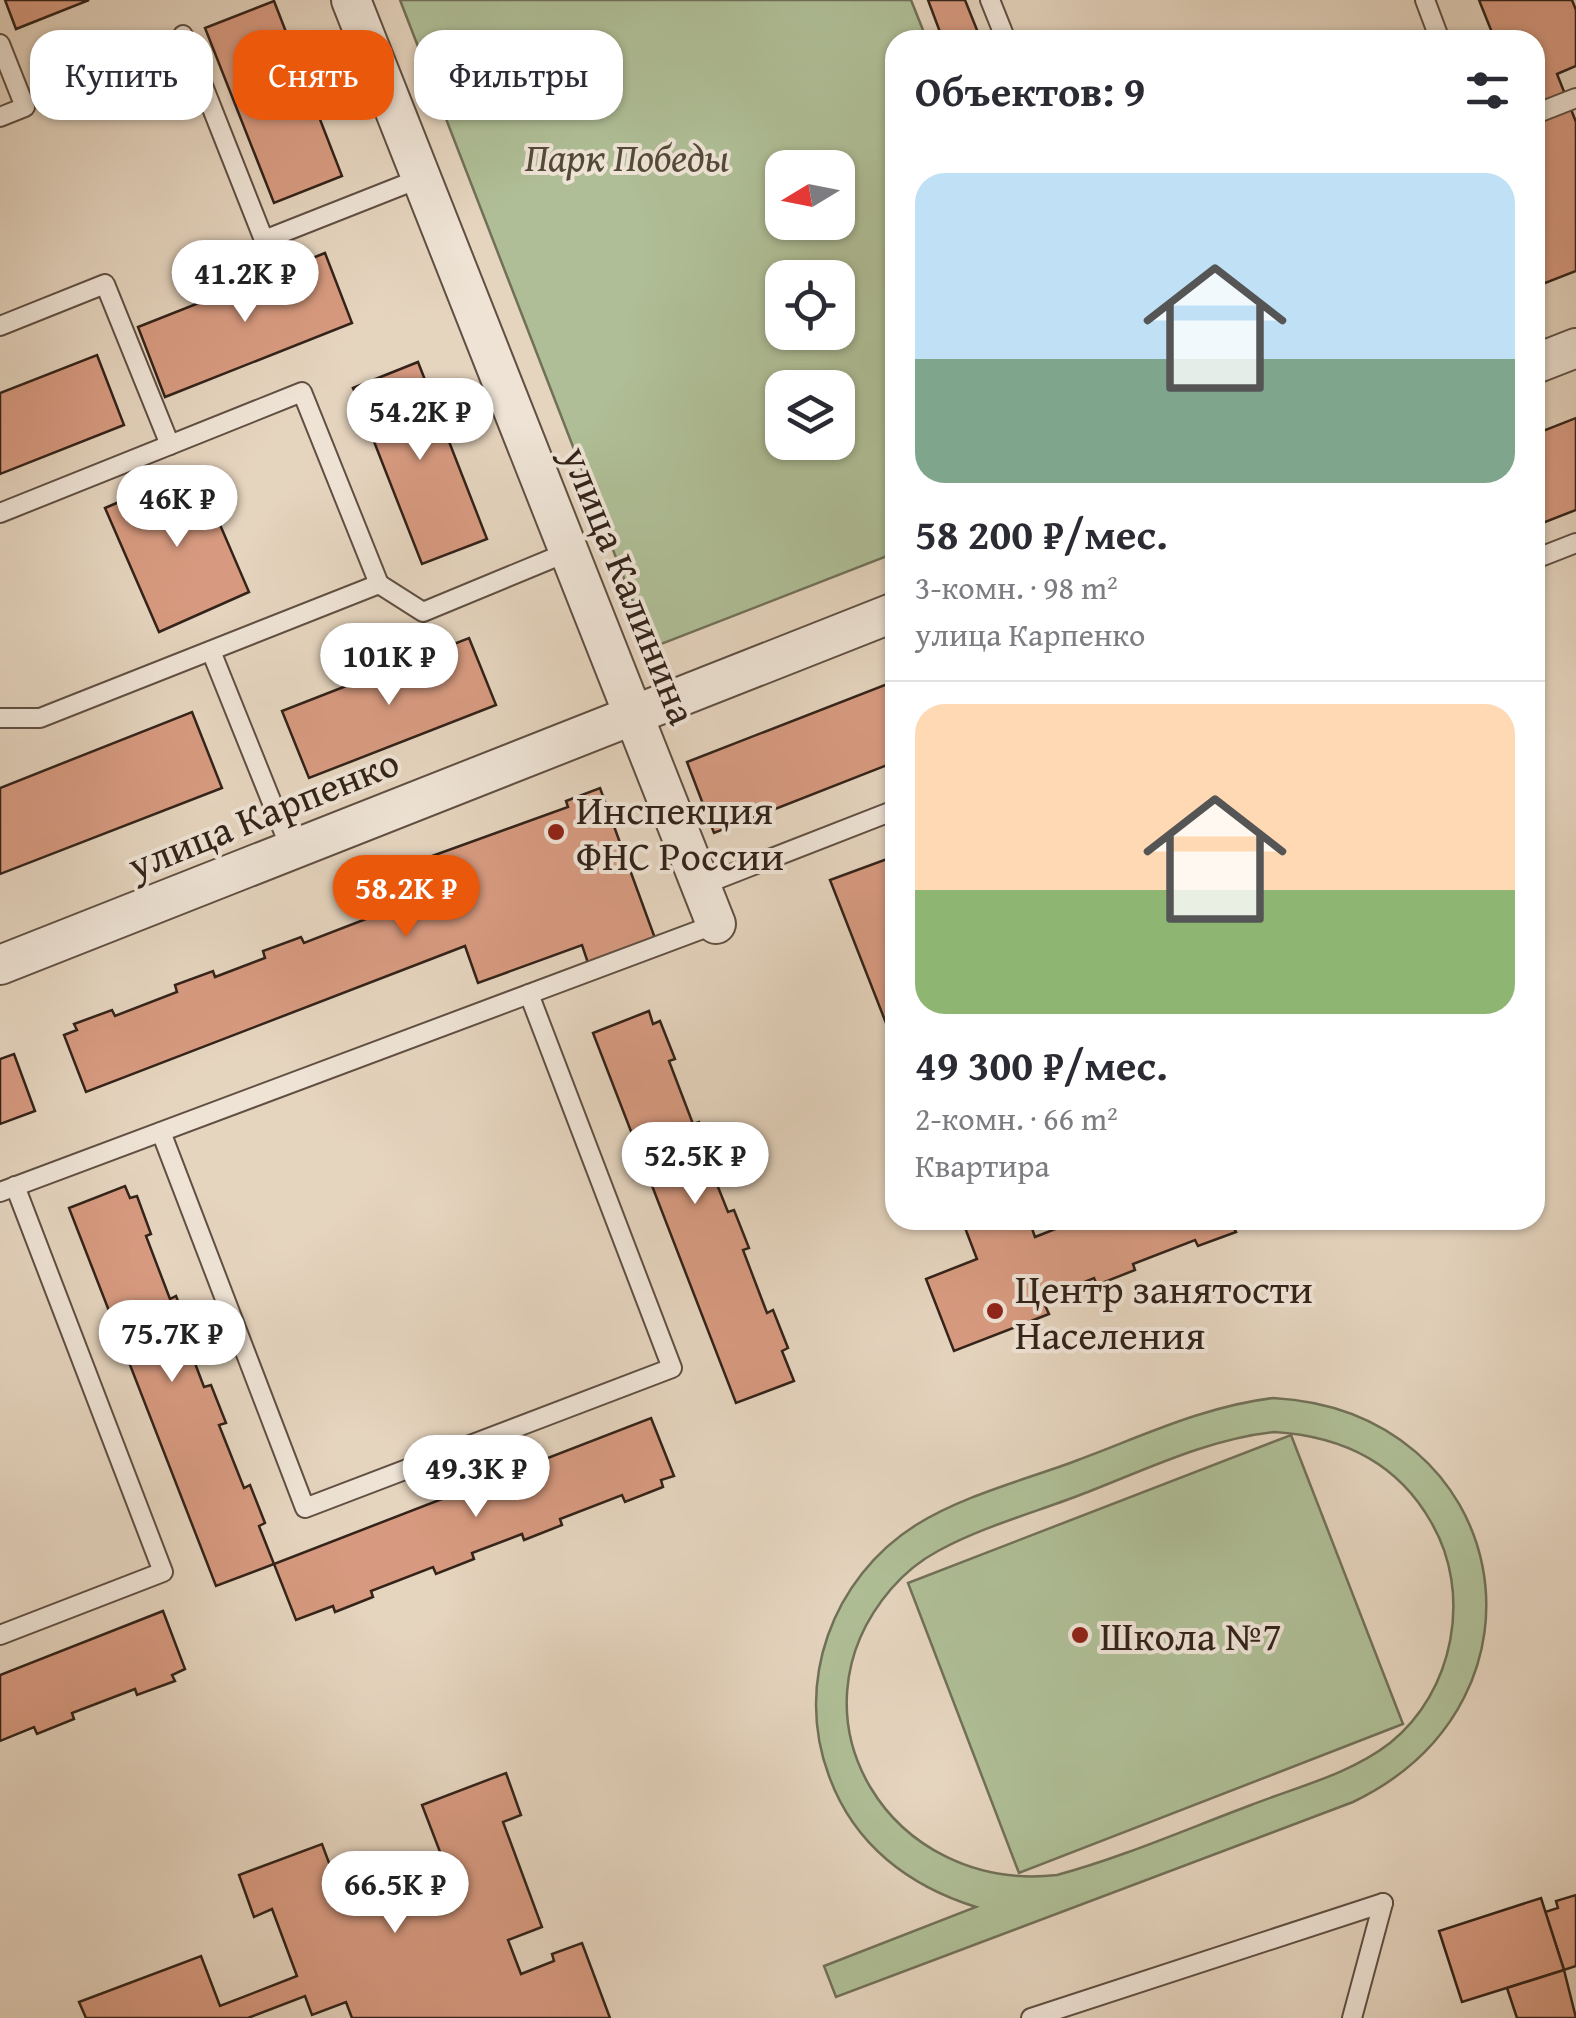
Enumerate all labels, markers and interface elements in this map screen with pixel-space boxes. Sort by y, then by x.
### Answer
chip: Купить [30,30,213,120]
chip: Снять [233,30,394,120]
chip: Фильтры [414,30,623,120]
text: Объектов: 9 [915,60,1145,121]
icon: filters [1460,63,1515,118]
park label: Парк Победы [525,127,729,186]
north arrow [765,150,855,240]
map controls [765,150,855,460]
icon: home [1125,238,1305,418]
pin: 41.2K ₽ [153,240,337,325]
text: 41.2K ₽ [194,249,296,296]
button: locate [765,260,855,350]
button: layers [765,370,855,460]
pin: 54.2K ₽ [328,378,512,463]
text: 54.2K ₽ [369,387,471,434]
street label: улица Калинина [547,436,713,733]
pin: 46K ₽ [107,465,247,550]
text: 46K ₽ [139,474,216,521]
text: 58 200 ₽/мес. [915,503,1168,564]
text: 3-комн. · 98 m² [915,564,1118,611]
text: улица Карпенко [915,611,1145,658]
pin: 101K ₽ [308,623,470,708]
text: 101K ₽ [342,632,436,679]
street label: улица Карпенко [118,732,408,895]
icon: home [1125,769,1305,949]
place label: Инспекция ФНС России [576,780,784,885]
marker: Инспекция ФНС России [545,821,567,843]
pin: 58.2K ₽ [314,855,498,940]
text: 58.2K ₽ [355,864,457,911]
text: 49 300 ₽/мес. [915,1034,1168,1095]
text: 2-комн. · 66 m² [915,1095,1118,1142]
pin: 52.5K ₽ [603,1122,787,1207]
text: 52.5K ₽ [644,1131,746,1178]
text: Квартира [915,1142,1050,1189]
place label: Центр занятости Населения [1015,1259,1313,1364]
pin: 75.7K ₽ [80,1300,264,1385]
marker: Центр занятости Населения [984,1300,1006,1322]
text: 75.7K ₽ [121,1309,223,1356]
pin: 49.3K ₽ [384,1435,568,1520]
text: 49.3K ₽ [425,1444,527,1491]
place label: Школа №7 [1100,1606,1282,1665]
marker: Школа №7 [1069,1624,1091,1646]
pin: 66.5K ₽ [303,1851,487,1936]
text: 66.5K ₽ [344,1860,446,1907]

